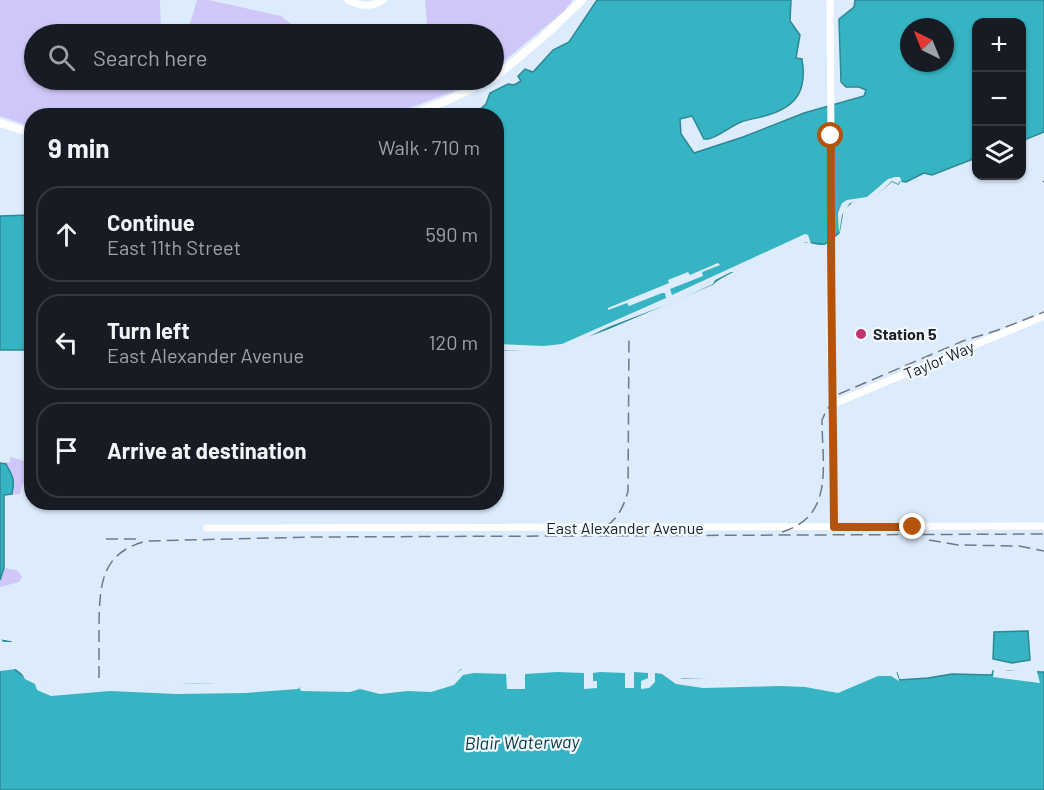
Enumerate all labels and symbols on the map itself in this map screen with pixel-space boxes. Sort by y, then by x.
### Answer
north arrow [900,18,954,72]
route start [817,122,843,148]
place label: Station 5 [873,324,937,343]
marker: Station 5 [854,327,868,341]
street label: Taylor Way [901,336,977,383]
route end [899,513,925,539]
street label: East Alexander Avenue [546,518,704,537]
water label: Blair Waterway [464,730,581,754]

